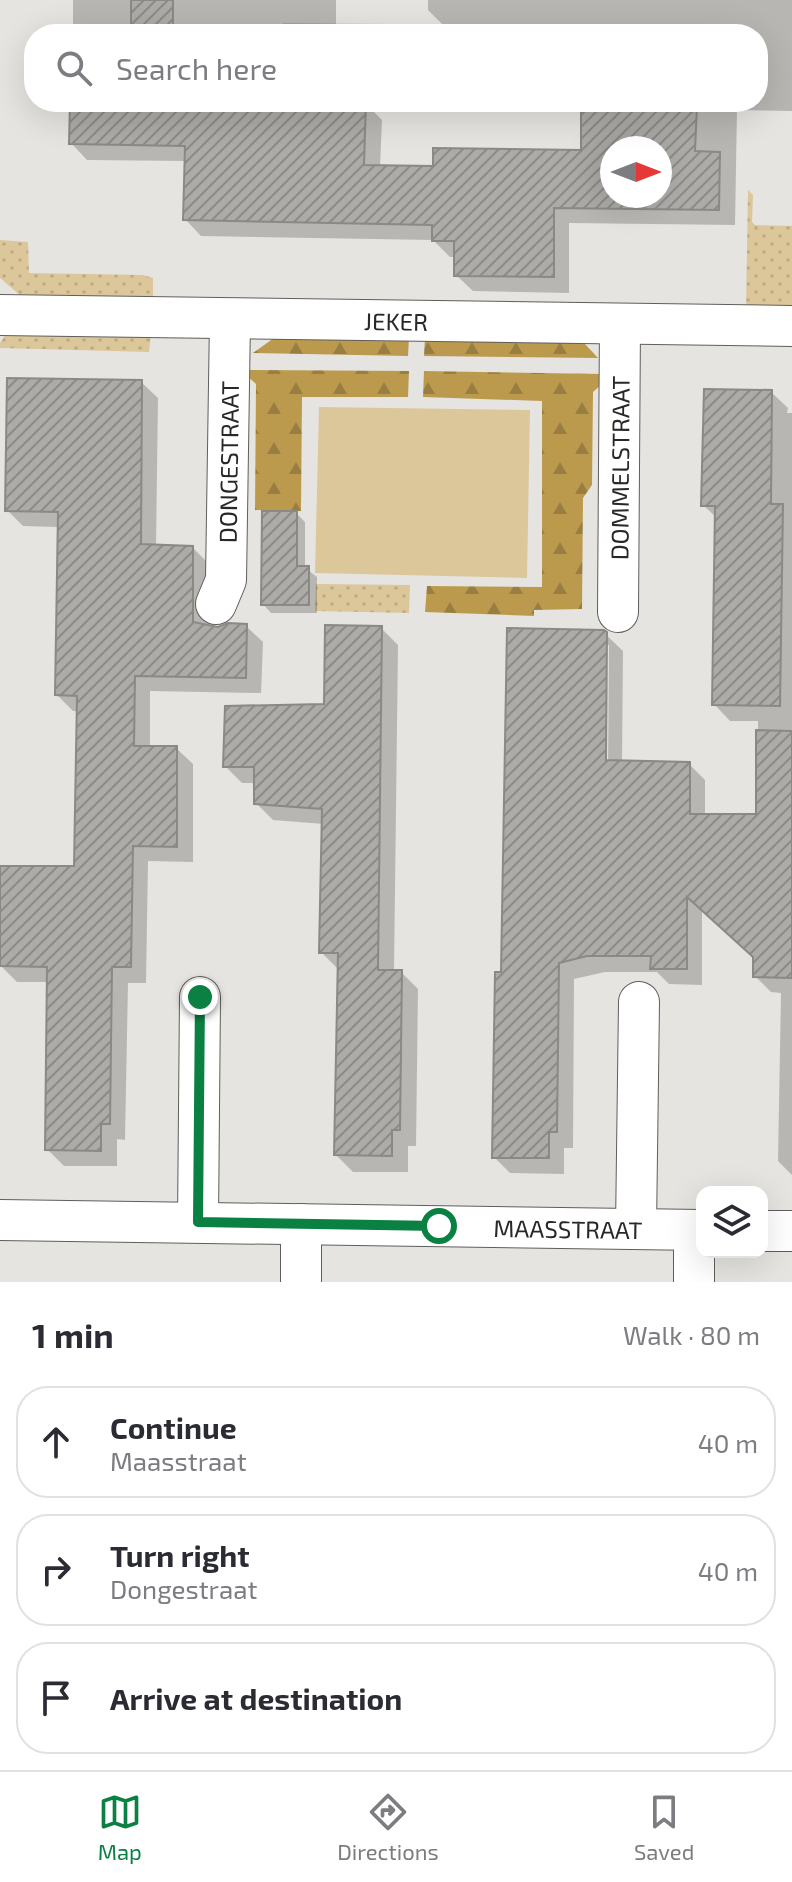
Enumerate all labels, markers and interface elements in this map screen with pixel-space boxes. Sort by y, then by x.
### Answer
search box [24,24,768,112]
icon: search [52,46,96,90]
text: Search here [116,50,277,86]
north arrow [600,136,672,208]
street label: JEKER [364,306,428,335]
street label: DOMMELSTRAAT [604,376,634,560]
street label: DONGESTRAAT [212,381,244,543]
route end [182,979,218,1015]
map controls [696,1186,768,1258]
button: layers [696,1186,768,1258]
route start [421,1208,457,1244]
street label: MAASSTRAAT [493,1213,643,1244]
text: 1 min [32,1314,114,1355]
text: Walk · 80 m [623,1319,760,1350]
text: Continue [110,1409,237,1445]
icon: ahead [34,1420,78,1464]
text: 40 m [698,1427,758,1458]
text: Maasstraat [110,1445,247,1476]
text: Turn right [110,1537,250,1573]
icon: right [34,1548,78,1592]
text: 40 m [698,1555,758,1586]
text: Dongestraat [110,1573,258,1604]
icon: arrive [34,1676,78,1720]
text: Arrive at destination [110,1680,402,1716]
tab: Map [98,1790,142,1864]
tab: Directions [337,1790,439,1864]
tab: Saved [634,1790,694,1864]

